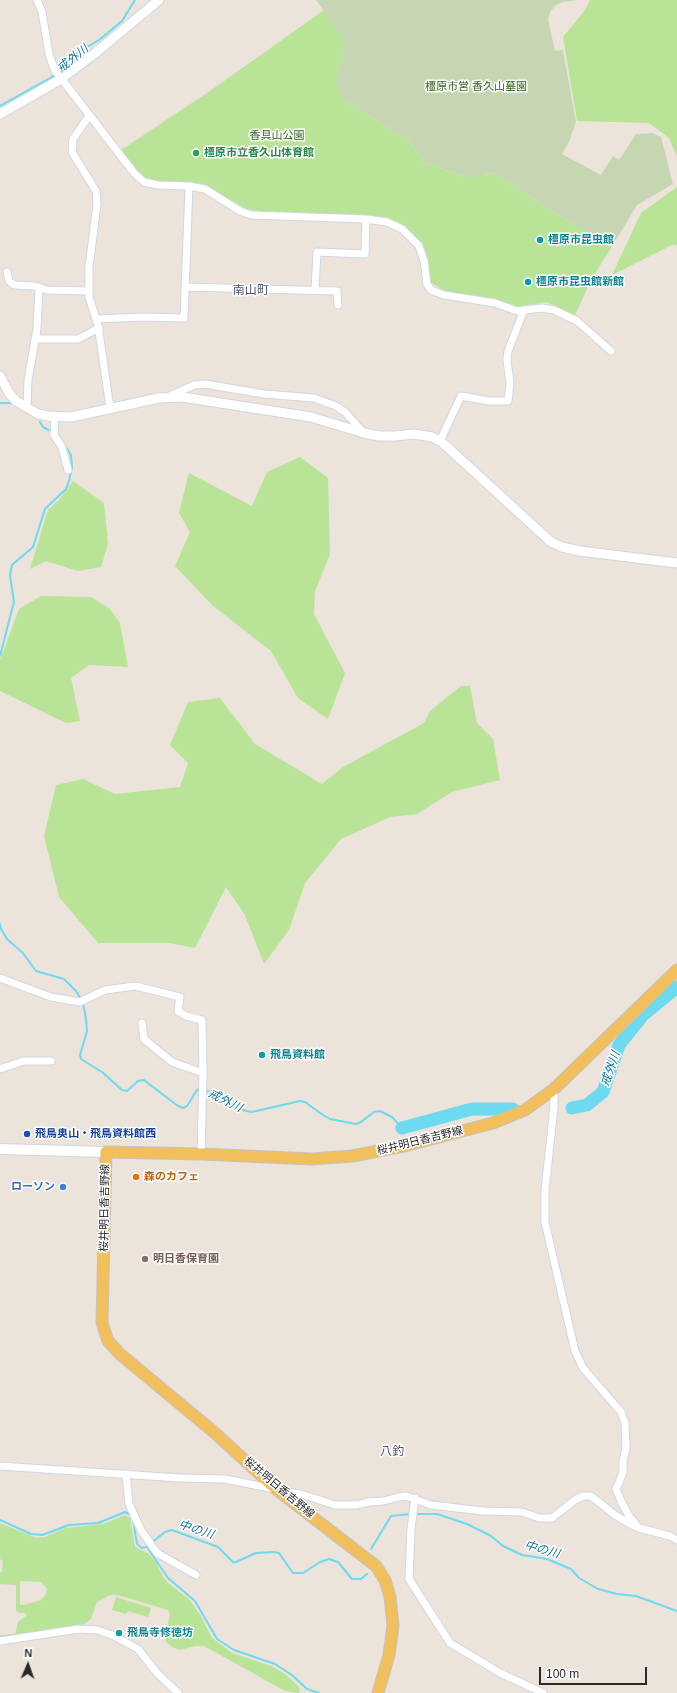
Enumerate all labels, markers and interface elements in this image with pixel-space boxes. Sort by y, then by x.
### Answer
water label: 戒外川 [54,42,92,76]
park label: 橿原市営 香久山墓園 [425,80,527,94]
park label: 香具山公園 [250,129,304,143]
place label: 橿原市立香久山体育館 [204,146,314,160]
marker: 橿原市立香久山体育館 [191,148,201,158]
place label: 橿原市昆虫館 [548,233,614,247]
marker: 橿原市昆虫館 [535,235,545,245]
place label: 橿原市昆虫館新館 [536,275,624,289]
marker: 橿原市昆虫館新館 [523,277,533,287]
district label: 南山町 [233,284,269,298]
place label: 飛鳥資料館 [270,1048,325,1062]
marker: 飛鳥資料館 [257,1050,267,1060]
water label: 戒外川 [598,1050,624,1088]
water label: 戒外川 [206,1087,244,1115]
street label: 桜井明日香吉野線 [376,1124,464,1158]
place label: 飛鳥奥山・飛鳥資料館西 [35,1127,156,1141]
marker: 飛鳥奥山・飛鳥資料館西 [22,1129,32,1139]
street label: 桜井明日香吉野線 [98,1164,112,1252]
place label: 森のカフェ [144,1170,199,1184]
marker: 森のカフェ [131,1172,141,1182]
place label: ローソン [11,1180,55,1194]
marker: ローソン [58,1182,68,1192]
place label: 明日香保育園 [153,1252,219,1266]
marker: 明日香保育園 [140,1254,150,1264]
district label: 八釣 [380,1445,404,1459]
street label: 桜井明日香吉野線 [241,1455,317,1521]
water label: 中の川 [177,1518,215,1542]
water label: 中の川 [523,1538,561,1562]
place label: 飛鳥寺修徳坊 [127,1626,193,1640]
marker: 飛鳥寺修徳坊 [114,1628,124,1638]
north arrow [8,1645,48,1685]
text: N [24,1647,33,1659]
scale bar [541,1659,649,1685]
text: 100 m [546,1667,579,1681]

